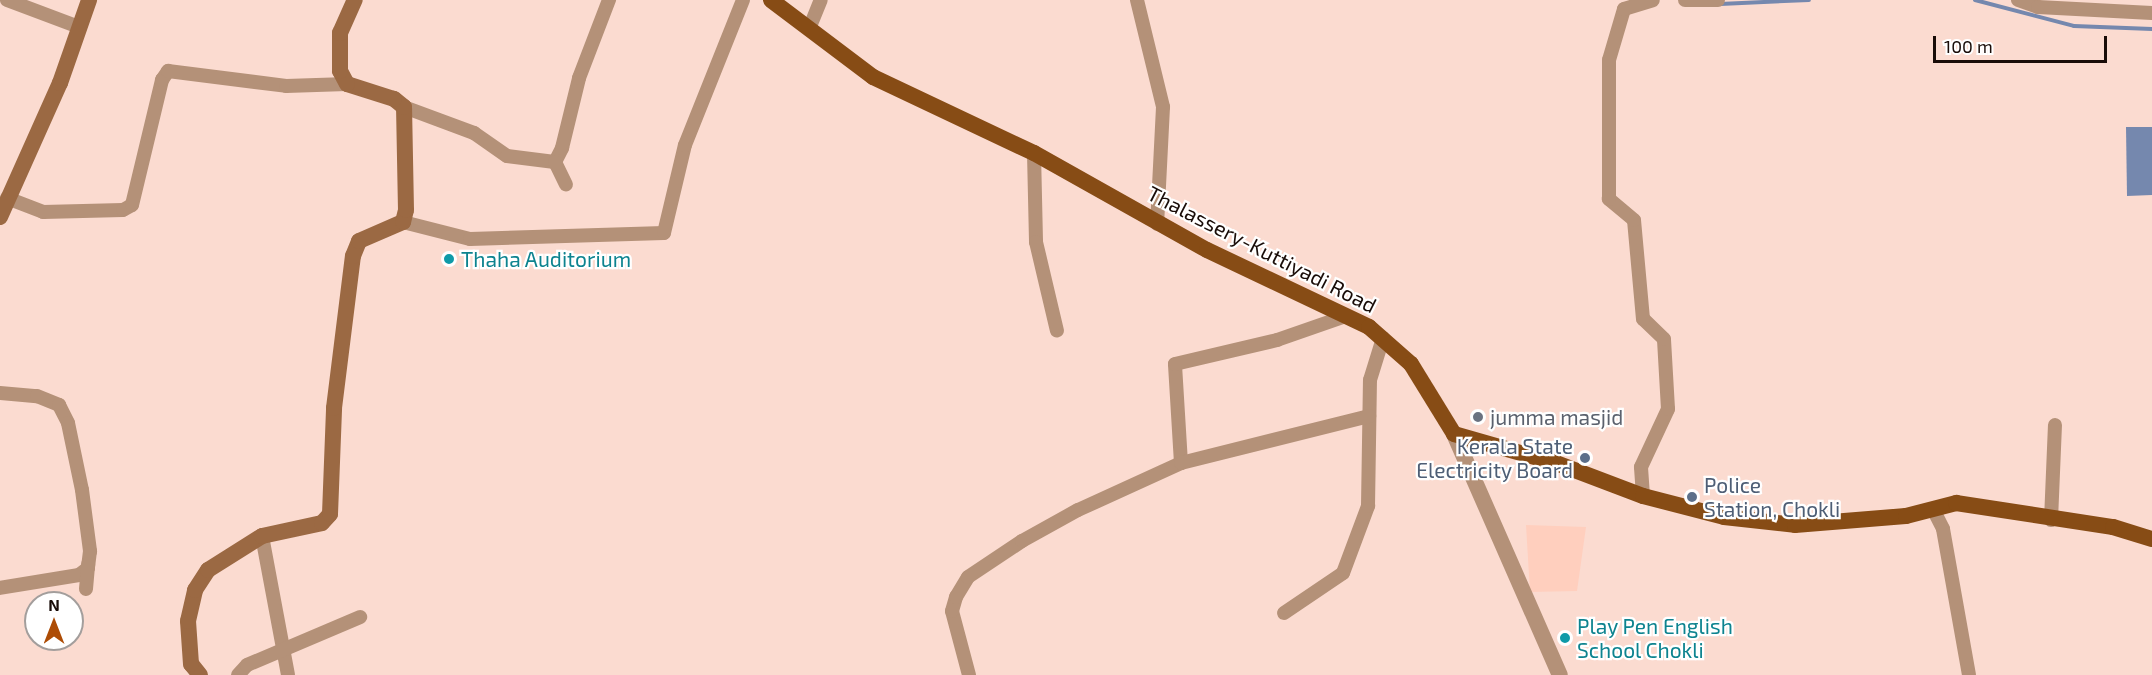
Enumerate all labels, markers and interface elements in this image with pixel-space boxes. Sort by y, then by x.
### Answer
scale bar [1936,24,2110,62]
text: 100 m [1944,35,1993,57]
street label: Thalassery-Kuttiyadi Road [1143,180,1381,318]
place label: Thaha Auditorium [461,246,632,272]
marker: Thaha Auditorium [442,252,456,266]
place label: jumma masjid [1490,404,1623,430]
marker: jumma masjid [1471,410,1485,424]
place label: Kerala State Electricity Board [1416,433,1573,483]
marker: Kerala State Electricity Board [1578,451,1592,465]
place label: Police Station, Chokli [1704,472,1840,522]
marker: Police Station, Chokli [1685,490,1699,504]
north arrow [24,591,84,651]
text: N [48,595,60,614]
place label: Play Pen English School Chokli [1577,613,1733,663]
marker: Play Pen English School Chokli [1558,631,1572,645]

